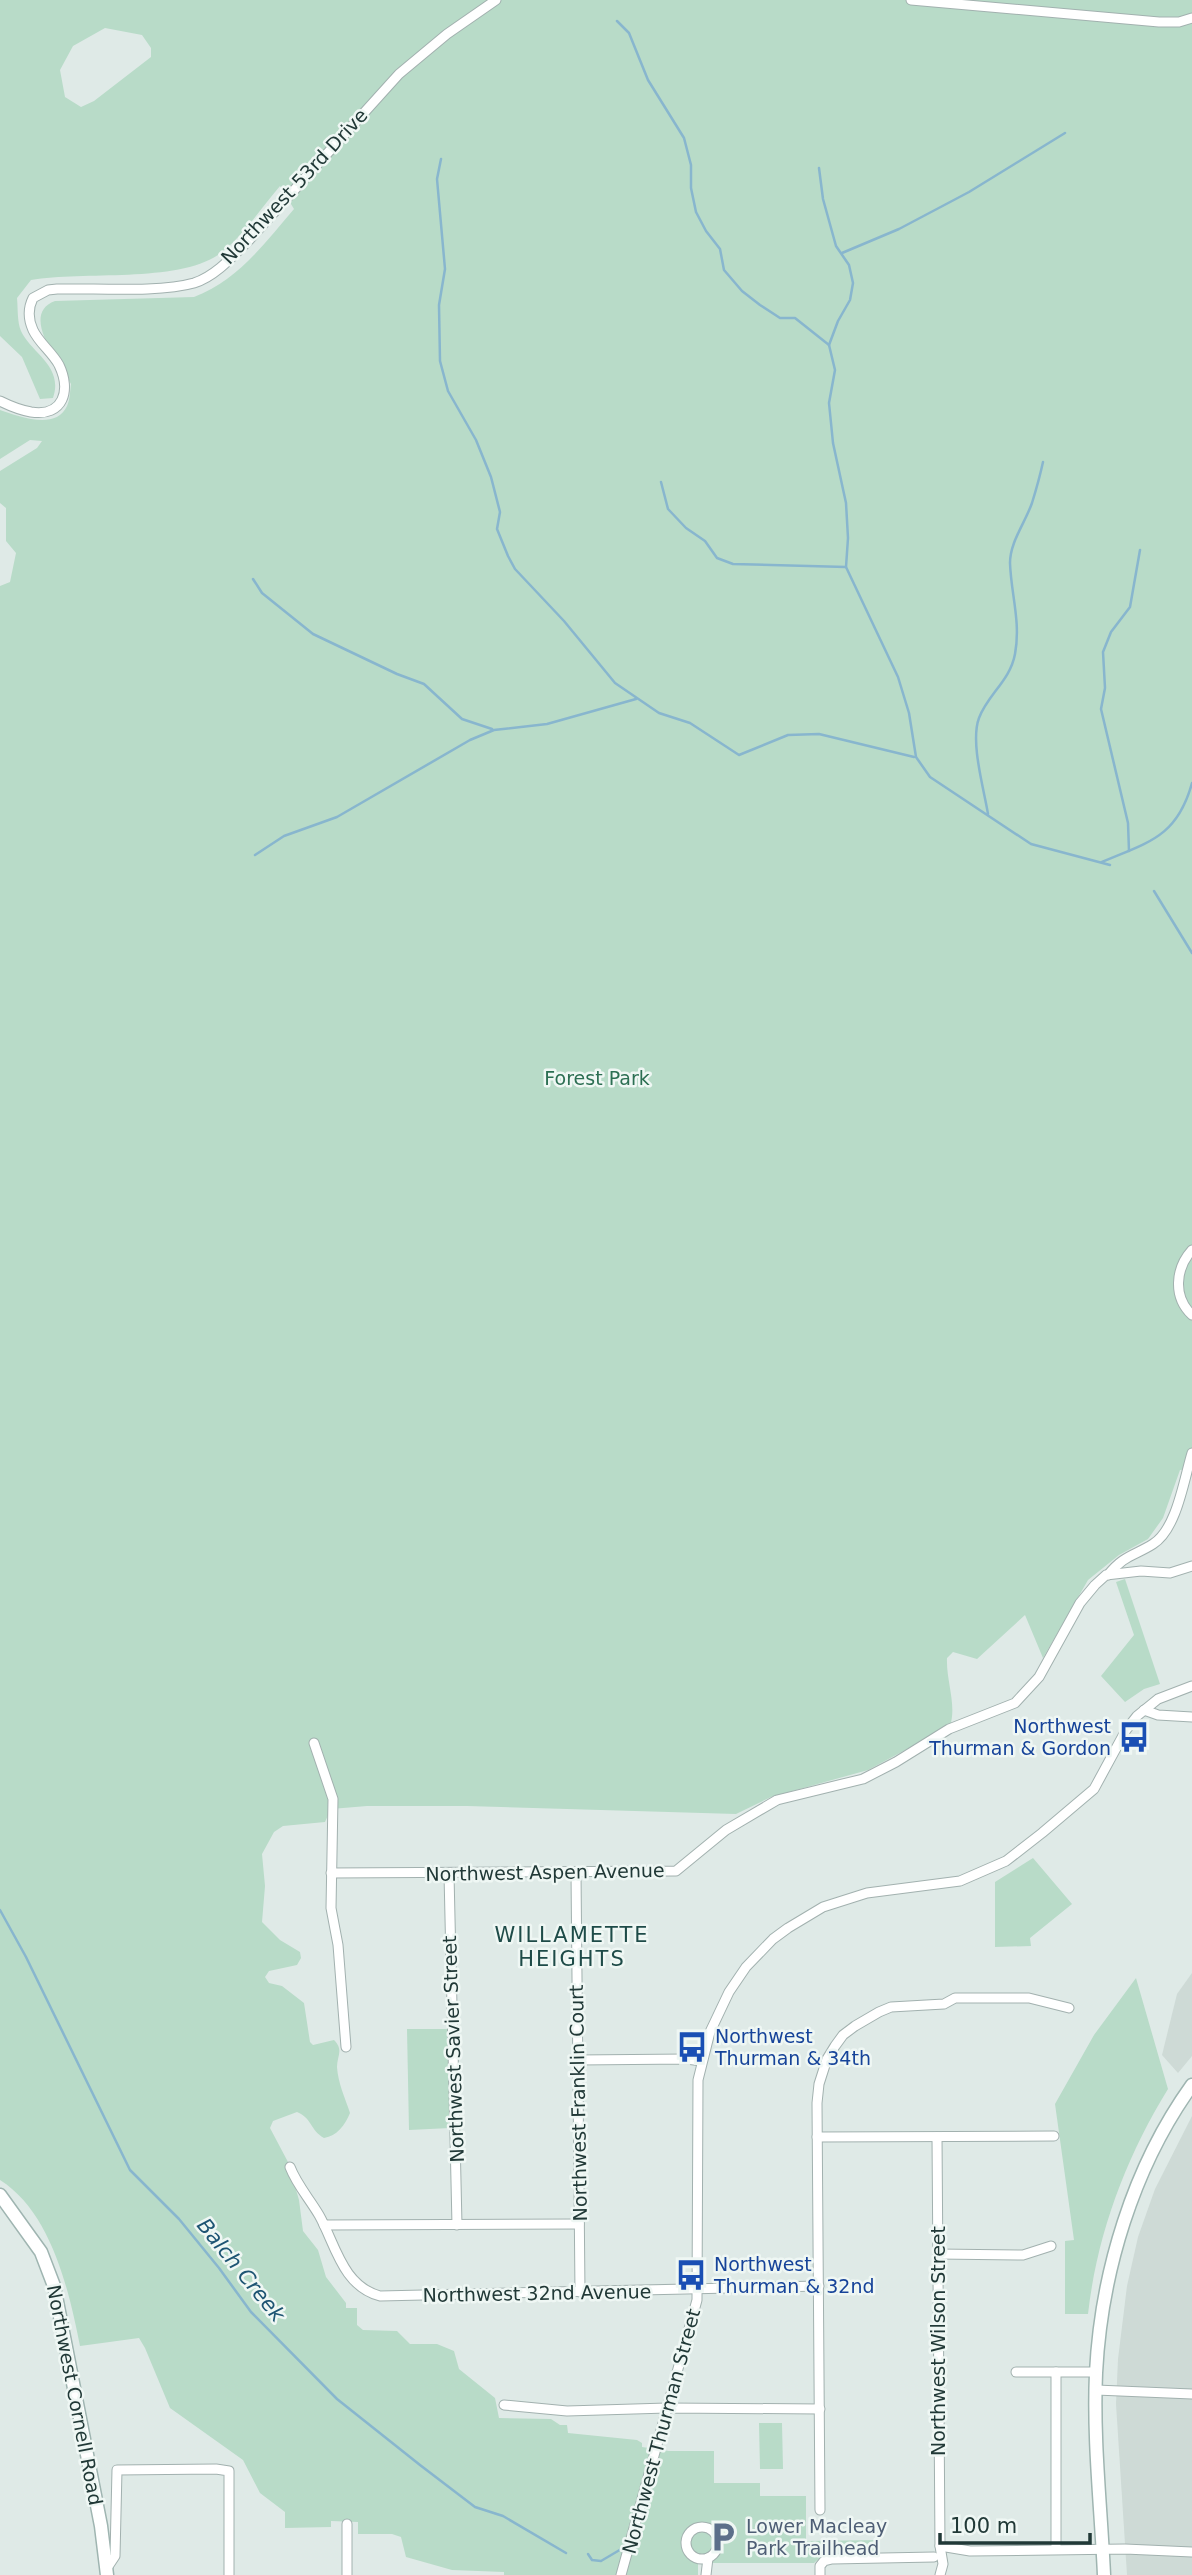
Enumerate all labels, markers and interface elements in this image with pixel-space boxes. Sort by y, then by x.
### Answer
street label: Northwest 53rd Drive [216,104,372,268]
park label: Forest Park [544,1067,650,1089]
place label: Northwest Thurman & Gordon [928,1715,1111,1759]
bus stop icon: Northwest Thurman & Gordon [1117,1720,1151,1754]
street label: Northwest Aspen Avenue [425,1859,665,1885]
district label: WILLAMETTE HEIGHTS [494,1923,650,1971]
street label: Northwest Savier Street [438,1935,468,2163]
street label: Northwest Franklin Court [565,1985,591,2221]
place label: Northwest Thurman & 34th [714,2025,871,2069]
bus stop icon: Northwest Thurman & 34th [675,2030,709,2064]
water label: Balch Creek [192,2214,290,2327]
street label: Northwest Wilson Street [927,2226,949,2456]
place label: Northwest Thurman & 32nd [713,2253,875,2297]
bus stop icon: Northwest Thurman & 32nd [674,2258,708,2292]
street label: Northwest 32nd Avenue [422,2280,652,2306]
street label: Northwest Cornell Road [43,2283,107,2507]
street label: Northwest Thurman Street [618,2306,704,2556]
scale bar [940,2502,1090,2546]
text: 100 m [950,2514,1017,2538]
place label: Lower Macleay Park Trailhead [746,2515,887,2559]
parking icon: Lower Macleay Park Trailhead [706,2520,740,2554]

